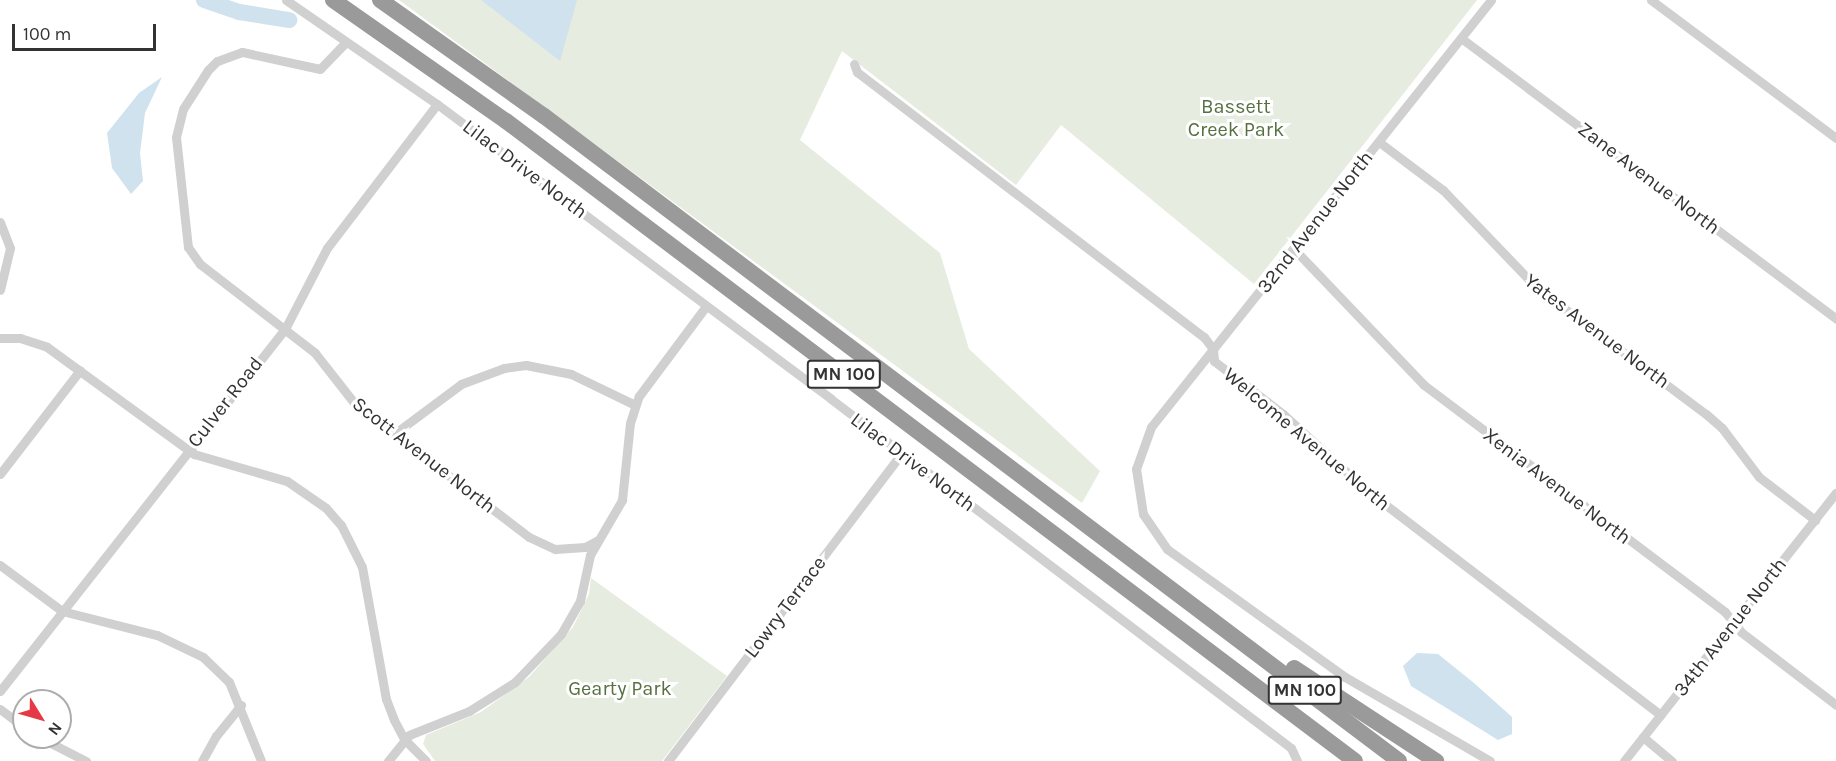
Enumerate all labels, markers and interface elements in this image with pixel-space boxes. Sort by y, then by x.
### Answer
scale bar [15,12,159,50]
text: 100 m [23,23,71,45]
park label: Bassett Creek Park [1188,94,1284,141]
street label: Lilac Drive North [458,114,592,224]
street label: Zane Avenue North [1573,117,1725,239]
street label: 32nd Avenue North [1252,146,1378,298]
street label: Yates Avenue North [1520,269,1674,393]
street label: Culver Road [182,352,268,452]
road number: MN 100 [806,359,882,389]
street label: Welcome Avenue North [1219,362,1395,516]
street label: Scott Avenue North [348,392,500,518]
street label: Lilac Drive North [846,407,980,517]
street label: Xenia Avenue North [1478,423,1636,549]
street label: Lowry Terrace [739,552,831,662]
street label: 34th Avenue North [1668,553,1792,701]
road number: MN 100 [1268,675,1342,705]
park label: Gearty Park [568,676,672,700]
north arrow [12,689,72,749]
text: N [44,719,66,739]

